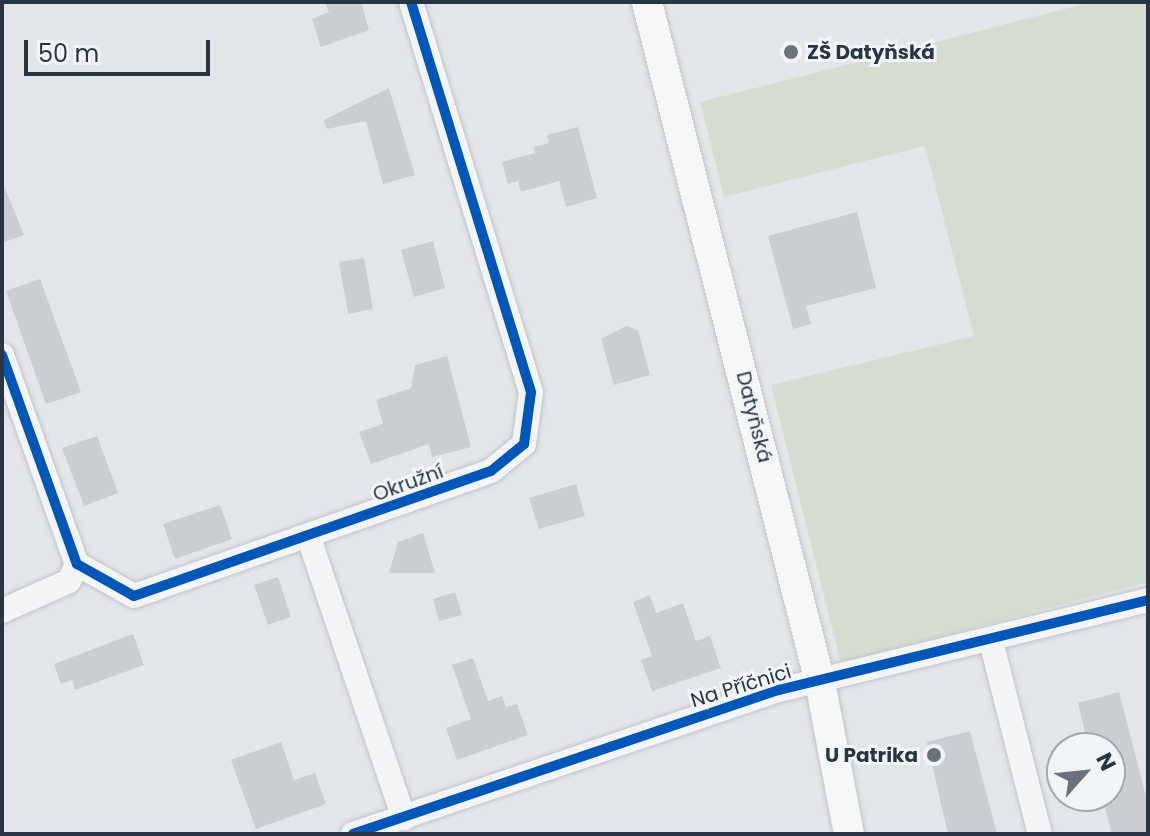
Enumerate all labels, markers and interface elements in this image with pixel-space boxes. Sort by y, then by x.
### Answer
scale bar [28,24,214,74]
text: 50 m [38,37,99,70]
place label: ZŠ Datyňská [807,40,935,64]
marker: ZŠ Datyňská [782,43,800,61]
street label: Datyňská [731,369,777,465]
street label: Okružní [370,459,446,507]
street label: Na Příčnici [688,659,794,713]
north arrow [1046,732,1126,812]
place label: U Patrika [825,743,918,767]
marker: U Patrika [925,746,943,764]
text: N [1088,747,1124,776]

